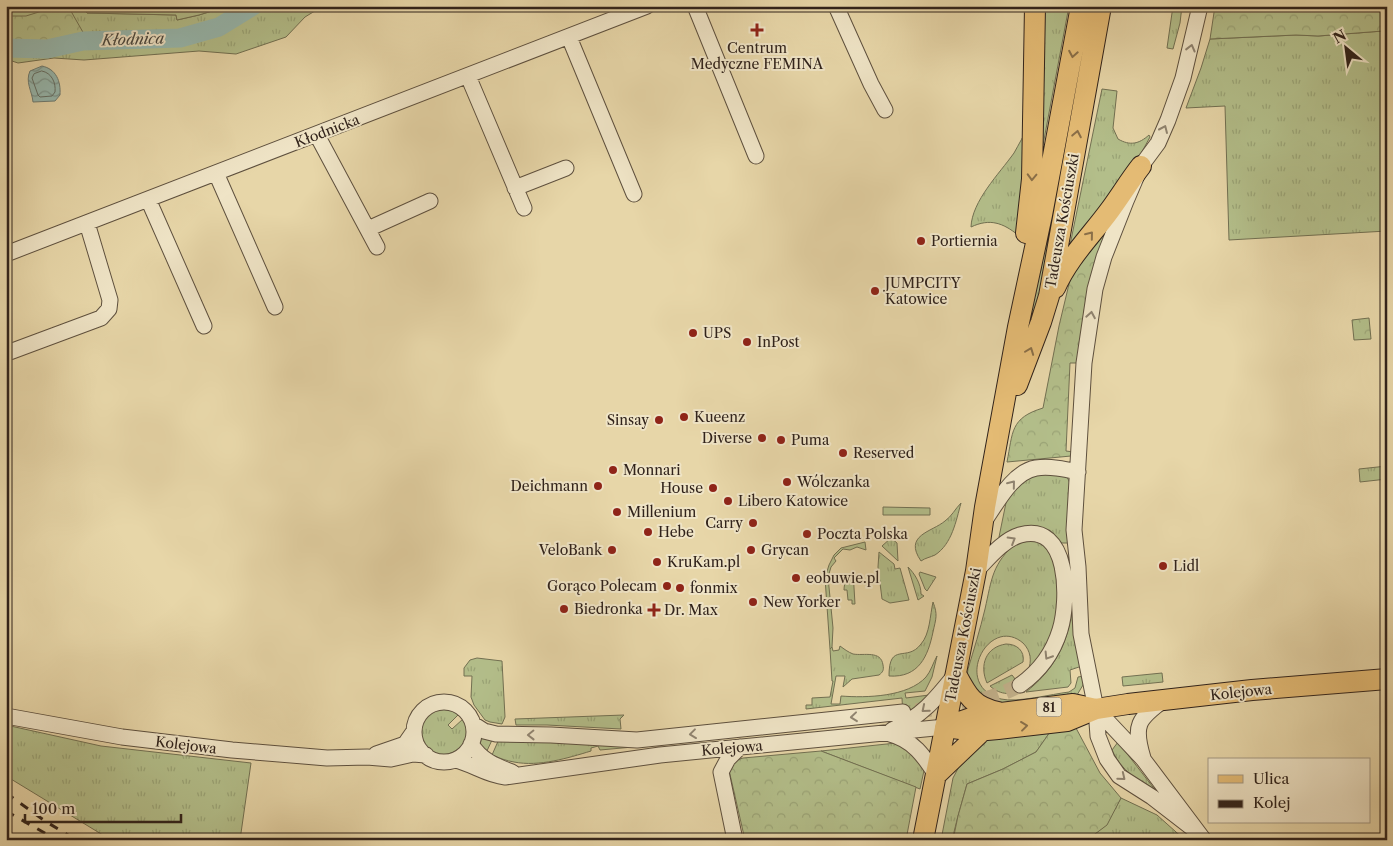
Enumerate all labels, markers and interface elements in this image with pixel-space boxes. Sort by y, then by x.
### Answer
north arrow [1320,22,1370,72]
marker: Centrum Medyczne FEMINA [750,23,764,37]
text: N [1330,26,1349,47]
water label: Kłodnica [101,28,165,50]
place label: Centrum Medyczne FEMINA [691,39,824,73]
one-way arrow [1185,44,1196,52]
one-way arrow [1068,50,1078,59]
street label: Kłodnicka [292,110,363,152]
one-way arrow [1157,125,1168,134]
one-way arrow [1072,130,1082,139]
street label: Tadeusza Kościuszki [1041,152,1083,290]
one-way arrow [1027,174,1037,182]
place label: Portiernia [931,232,998,250]
one-way arrow [1085,232,1093,241]
marker: Portiernia [915,235,927,247]
place label: JUMPCITY Katowice [883,274,962,308]
marker: JUMPCITY Katowice [869,285,881,297]
one-way arrow [1085,311,1095,319]
place label: UPS [703,324,731,342]
marker: UPS [687,327,699,339]
place label: InPost [757,333,800,351]
marker: InPost [741,336,753,348]
one-way arrow [1024,347,1034,356]
place label: Kueenz [694,408,745,426]
place label: Sinsay [607,411,649,429]
marker: Kueenz [678,411,690,423]
marker: Sinsay [653,414,665,426]
place label: Diverse [702,429,752,447]
place label: Puma [791,431,830,449]
marker: Diverse [756,432,768,444]
marker: Puma [775,434,787,446]
place label: Reserved [853,444,915,462]
marker: Reserved [837,447,849,459]
place label: Monnari [623,461,680,479]
marker: Monnari [607,464,619,476]
place label: Wólczanka [796,473,870,491]
marker: Wólczanka [781,476,793,488]
place label: Deichmann [510,477,588,495]
place label: House [660,479,703,497]
marker: Deichmann [592,480,604,492]
one-way arrow [1006,480,1015,489]
marker: House [707,482,719,494]
place label: Libero Katowice [738,492,848,510]
marker: Libero Katowice [722,495,734,507]
place label: Millenium [627,503,696,521]
marker: Millenium [611,506,623,518]
place label: Carry [705,514,743,532]
marker: Carry [747,517,759,529]
place label: Hebe [658,523,694,541]
place label: Poczta Polska [817,525,908,543]
marker: Hebe [642,526,654,538]
marker: Poczta Polska [801,528,813,540]
one-way arrow [1007,536,1016,546]
place label: VeloBank [538,541,603,559]
place label: Grycan [761,541,809,559]
marker: VeloBank [606,544,618,556]
marker: Grycan [745,544,757,556]
place label: KruKam.pl [667,553,740,571]
marker: KruKam.pl [651,556,663,568]
place label: Lidl [1173,557,1199,575]
marker: Lidl [1157,560,1169,572]
street label: Tadeusza Kościuszki [941,566,985,704]
place label: eobuwie.pl [806,569,879,587]
marker: eobuwie.pl [790,572,802,584]
place label: Gorąco Polecam [547,577,657,595]
place label: fonmix [690,579,738,597]
marker: Gorąco Polecam [661,580,673,592]
marker: fonmix [674,582,686,594]
place label: New Yorker [763,593,840,611]
marker: New Yorker [747,596,759,608]
place label: Biedronka [574,600,643,618]
place label: Dr. Max [664,601,719,619]
marker: Biedronka [558,603,570,615]
marker: Dr. Max [648,604,660,616]
one-way arrow [1044,651,1054,660]
street label: Kolejowa [1209,680,1273,704]
road number: 81 [1036,698,1062,716]
one-way arrow [922,703,931,712]
one-way arrow [850,711,858,722]
one-way arrow [1021,721,1029,732]
one-way arrow [688,728,696,739]
one-way arrow [526,730,534,740]
street label: Kolejowa [154,732,218,758]
street label: Kolejowa [700,736,764,760]
legend [1208,758,1370,824]
text: Ulica [1253,769,1289,788]
one-way arrow [1117,772,1126,781]
scale bar [25,791,181,823]
text: Kolej [1253,793,1290,812]
text: 100 m [32,799,75,818]

